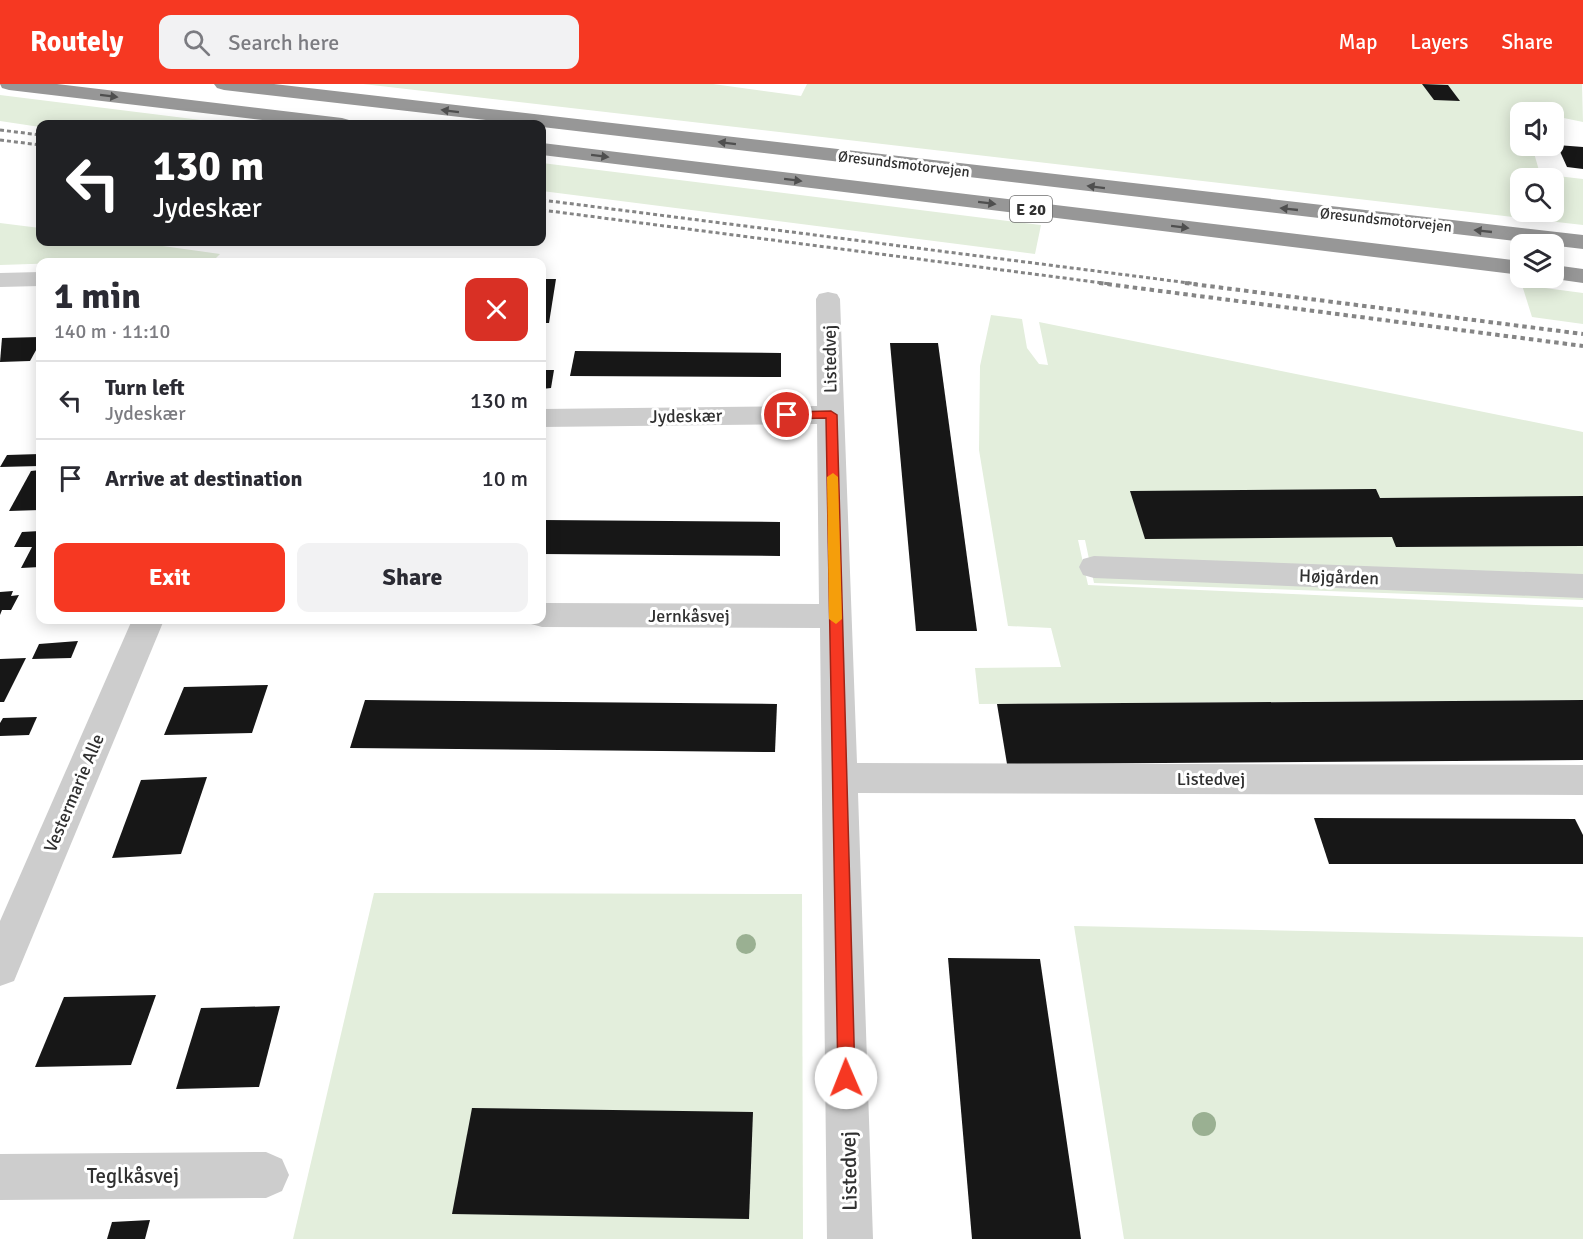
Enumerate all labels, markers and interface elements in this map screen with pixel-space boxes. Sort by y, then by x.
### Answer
search box [159,15,579,69]
text: Routely [30,25,123,59]
icon: search [180,26,213,59]
text: Search here [228,29,339,56]
text: Map [1339,29,1377,55]
text: Layers [1410,29,1468,55]
text: Share [1501,29,1553,55]
one-way arrow [100,91,119,101]
map controls [1510,102,1564,288]
button: sound [1510,102,1564,156]
one-way arrow [440,106,459,115]
one-way arrow [717,139,736,148]
text: 130 m [153,141,264,192]
icon: left [54,144,132,222]
street label: Øresundsmotorvejen [837,147,971,181]
one-way arrow [590,151,609,161]
button: search [1510,168,1564,222]
one-way arrow [784,175,803,184]
one-way arrow [1086,182,1105,192]
text: Jydeskær [153,192,262,225]
road number: E 20 [1010,196,1052,222]
one-way arrow [977,198,996,208]
street label: Øresundsmotorvejen [1319,204,1453,236]
one-way arrow [1280,205,1299,214]
one-way arrow [1171,222,1190,231]
one-way arrow [1474,226,1493,236]
button: layers [1510,234,1564,288]
text: 1 min [54,274,141,319]
button: close [465,278,528,341]
text: 140 m · 11:10 [54,319,170,344]
street label: Listedvej [818,325,842,393]
text: Turn left [105,374,185,401]
icon: left [54,384,87,417]
text: 130 m [470,387,528,414]
pin [761,389,812,440]
icon: arrive [770,398,803,431]
text: Jydeskær [105,401,186,426]
street label: Jydeskær [650,404,723,428]
icon: arrive [54,462,87,495]
text: Arrive at destination [105,465,302,492]
text: 10 m [482,465,528,492]
button: Exit [54,543,285,612]
button: Share [297,543,528,612]
street label: Højgården [1299,565,1379,589]
street label: Jernkåsvej [648,605,730,627]
street label: Vestermarie Alle [39,731,109,855]
street label: Listedvej [1177,768,1245,790]
position arrow [814,1046,878,1110]
street label: Listedvej [835,1131,863,1211]
street label: Teglkåsvej [87,1163,179,1189]

